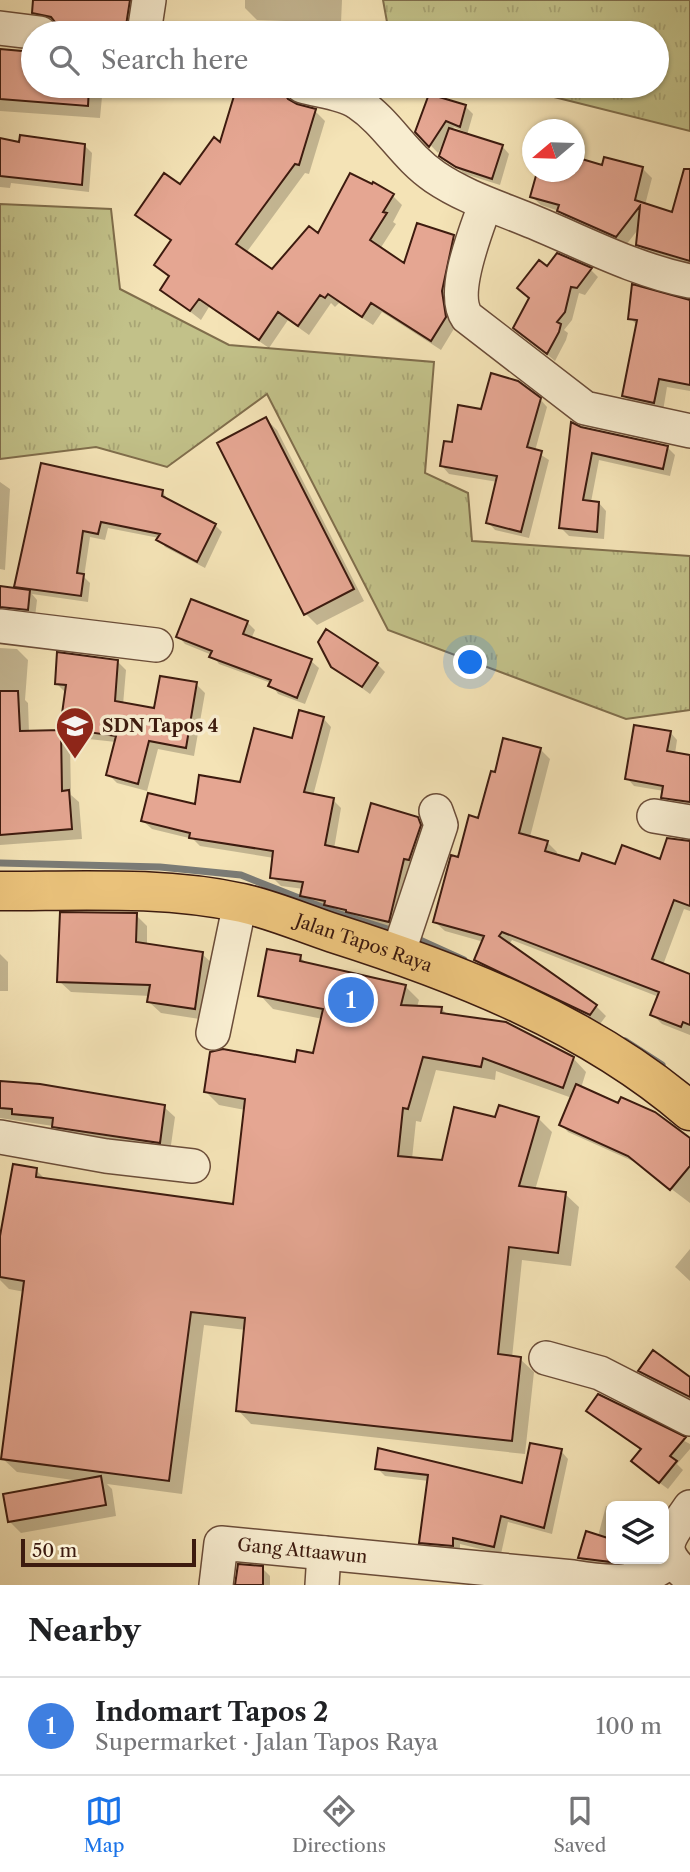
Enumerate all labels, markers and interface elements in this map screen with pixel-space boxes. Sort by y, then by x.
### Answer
search box [21,21,669,98]
icon: search [45,41,83,79]
text: Search here [101,44,248,76]
north arrow [522,119,585,182]
your location [453,645,487,679]
school or university icon: SDN Tapos 4 [54,705,96,760]
place label: SDN Tapos 4 [102,715,219,737]
street label: Jalan Tapos Raya [289,908,436,977]
pin: 1 [328,974,374,1026]
map controls [606,1501,669,1564]
button: layers [606,1501,669,1564]
street label: Gang Attaawun [236,1534,368,1568]
scale bar [21,1536,196,1568]
text: 50 m [32,1539,77,1562]
text: Nearby [28,1612,141,1649]
text: Indomart Tapos 2 [95,1696,328,1728]
text: 1 [46,1712,56,1740]
text: 100 m [596,1712,662,1740]
text: Supermarket · Jalan Tapos Raya [95,1728,438,1756]
tab: Map [84,1792,125,1857]
tab: Directions [292,1792,386,1857]
tab: Saved [553,1792,606,1857]

